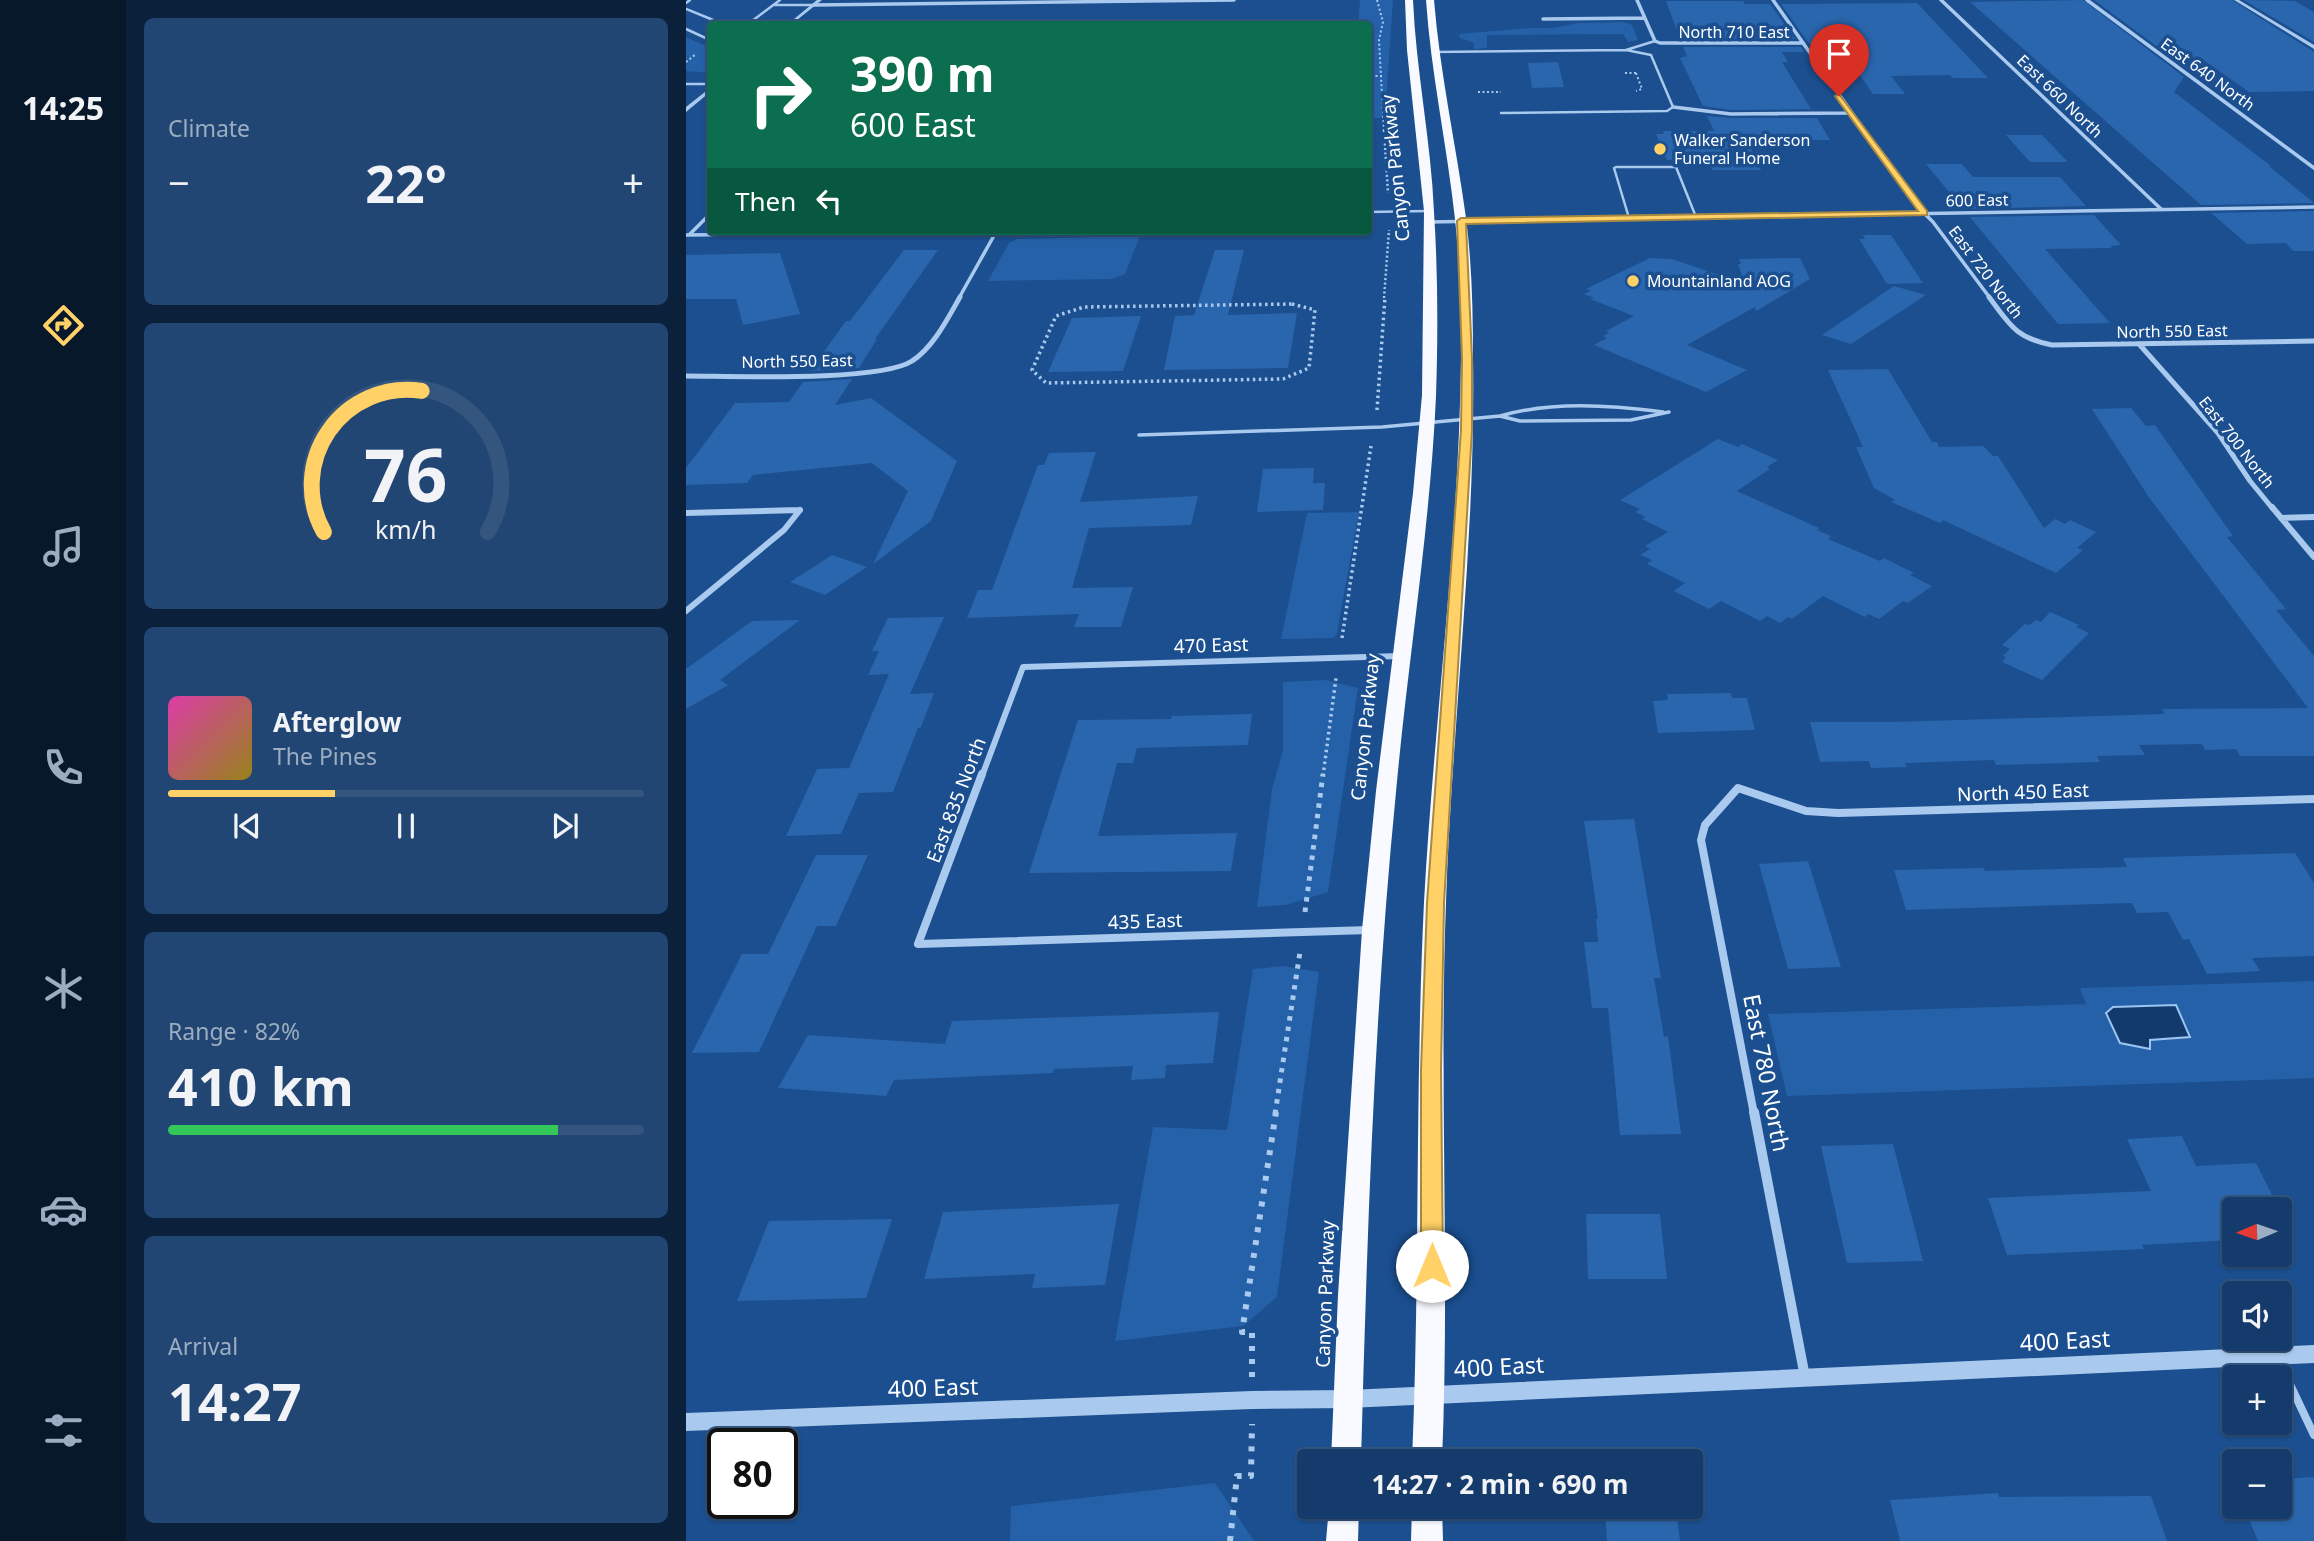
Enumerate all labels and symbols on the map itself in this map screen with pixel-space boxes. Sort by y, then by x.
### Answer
street label: North 710 East [1678,21,1790,43]
pin [1809,24,1869,96]
street label: East 640 North [2157,32,2259,116]
street label: East 660 North [2012,49,2108,143]
street label: Canyon Parkway [1374,93,1416,243]
place label: Walker Sanderson Funeral Home [1674,129,1810,169]
marker: Walker Sanderson Funeral Home [1652,141,1668,157]
street label: 600 East [1945,188,2009,212]
street label: East 720 North [1944,221,2028,323]
place label: Mountainland AOG [1647,270,1791,292]
marker: Mountainland AOG [1625,273,1641,289]
street label: North 550 East [2116,319,2228,343]
street label: North 550 East [741,349,853,373]
street label: East 700 North [2194,391,2280,493]
street label: 470 East [1173,631,1249,659]
street label: Canyon Parkway [1344,652,1386,802]
street label: East 835 North [920,734,992,866]
street label: North 450 East [1957,777,2090,807]
street label: 435 East [1107,907,1183,935]
street label: East 780 North [1736,991,1798,1154]
north arrow [2222,1197,2292,1267]
street label: Canyon Parkway [1309,1219,1341,1368]
position arrow [1395,1229,1469,1303]
street label: 400 East [2019,1322,2111,1358]
street label: 400 East [1453,1348,1545,1384]
street label: 400 East [887,1369,979,1405]
speed limit sign: 80 [707,1428,798,1519]

